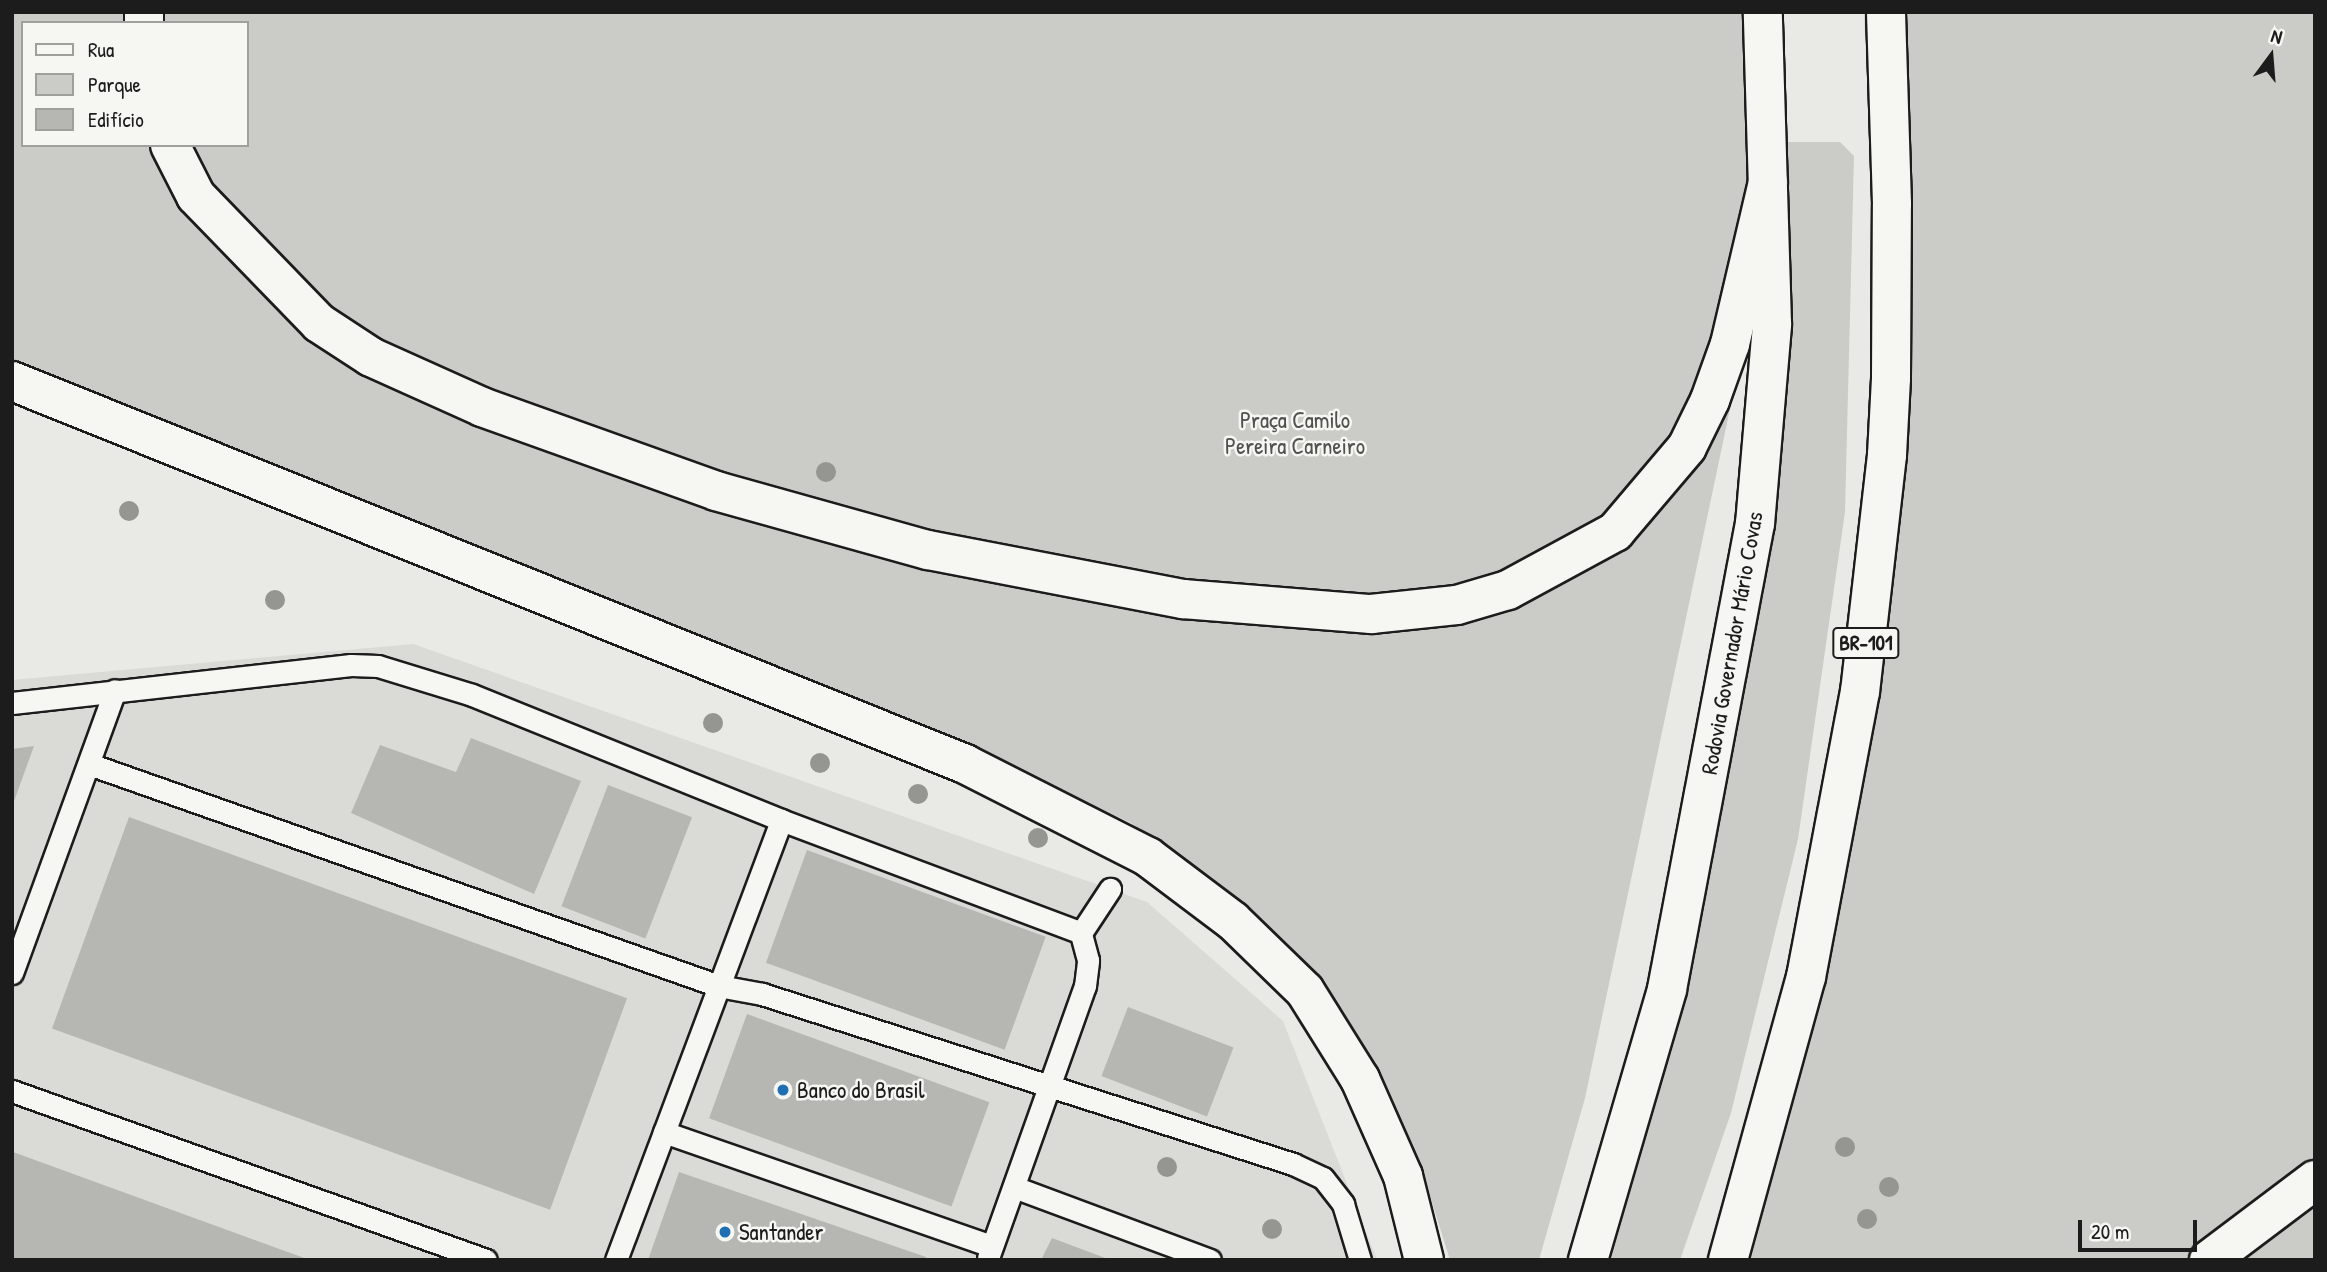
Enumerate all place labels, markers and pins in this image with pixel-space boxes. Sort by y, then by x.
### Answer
place label: Banco do Brasil [797,1076,925,1104]
marker: Banco do Brasil [775,1082,791,1098]
place label: Santander [739,1218,823,1246]
marker: Santander [717,1224,733,1240]

